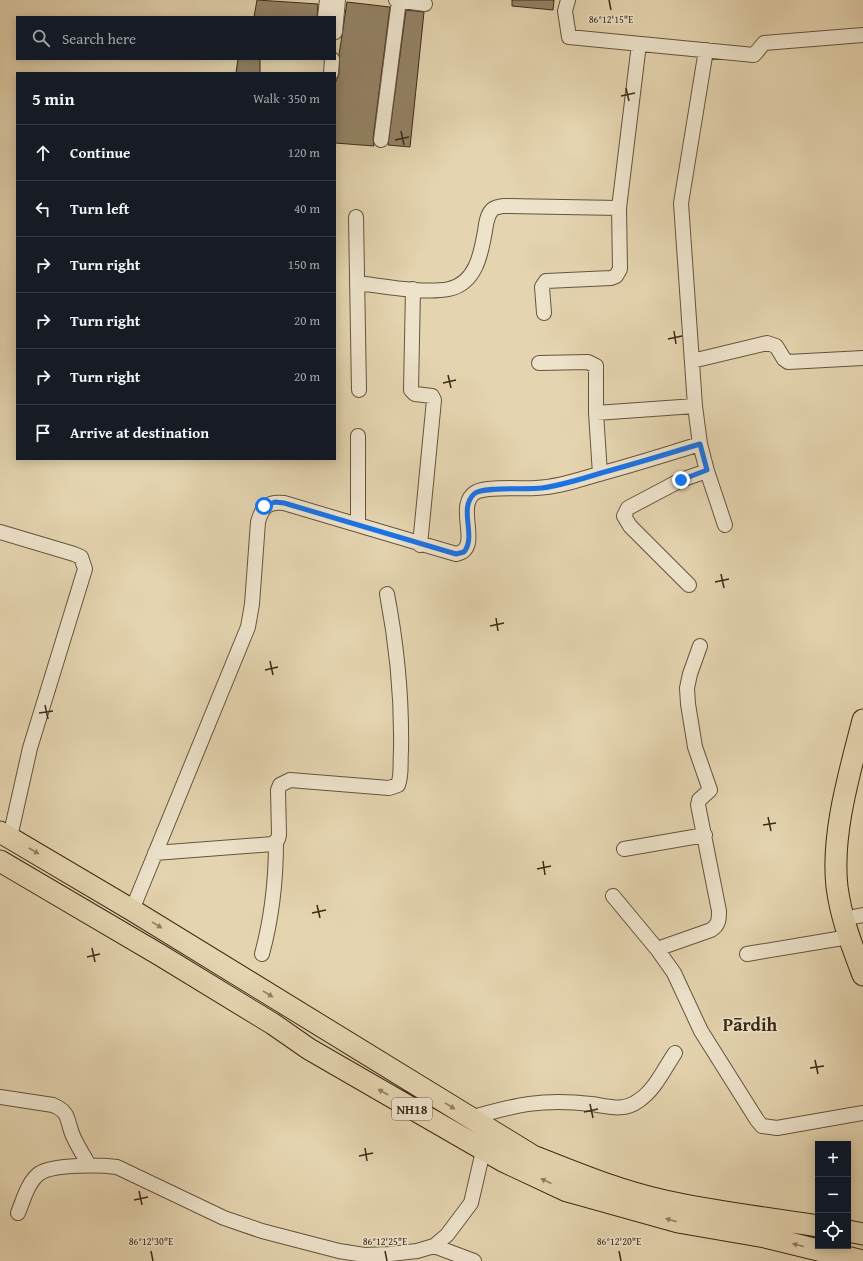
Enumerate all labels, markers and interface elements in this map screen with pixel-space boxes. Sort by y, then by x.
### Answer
text: 86°12'15"E [589,12,633,27]
search box [16,16,336,60]
icon: search [30,27,52,49]
text: Search here [62,28,136,49]
text: 5 min [32,86,74,111]
text: Walk · 350 m [253,89,320,108]
icon: ahead [32,142,54,164]
text: Continue [70,142,131,163]
text: 120 m [288,143,320,162]
icon: left [32,198,54,220]
text: Turn left [70,198,129,219]
text: 40 m [294,199,320,218]
icon: right [32,254,54,276]
text: Turn right [70,254,141,275]
text: 150 m [288,255,320,274]
icon: right [32,310,54,332]
text: Turn right [70,310,141,331]
text: 20 m [294,311,320,330]
icon: right [32,366,54,388]
text: Turn right [70,366,141,387]
text: 20 m [294,367,320,386]
icon: arrive [32,422,54,444]
text: Arrive at destination [70,422,209,443]
route end [672,471,690,489]
route start [255,497,273,515]
one-way arrow [28,847,40,854]
one-way arrow [151,922,163,929]
one-way arrow [262,990,274,997]
district label: Pārdih [723,1011,778,1038]
one-way arrow [377,1089,389,1096]
road number: NH18 [392,1098,432,1120]
one-way arrow [444,1102,456,1109]
map controls [815,1141,851,1249]
button: + [815,1141,851,1177]
button: − [815,1177,851,1213]
one-way arrow [540,1178,552,1184]
button: locate [815,1213,851,1249]
one-way arrow [664,1217,676,1223]
text: 86°12'30"E [129,1234,173,1249]
text: 86°12'25"E [363,1234,407,1249]
text: 86°12'20"E [597,1234,641,1249]
one-way arrow [792,1242,804,1248]

